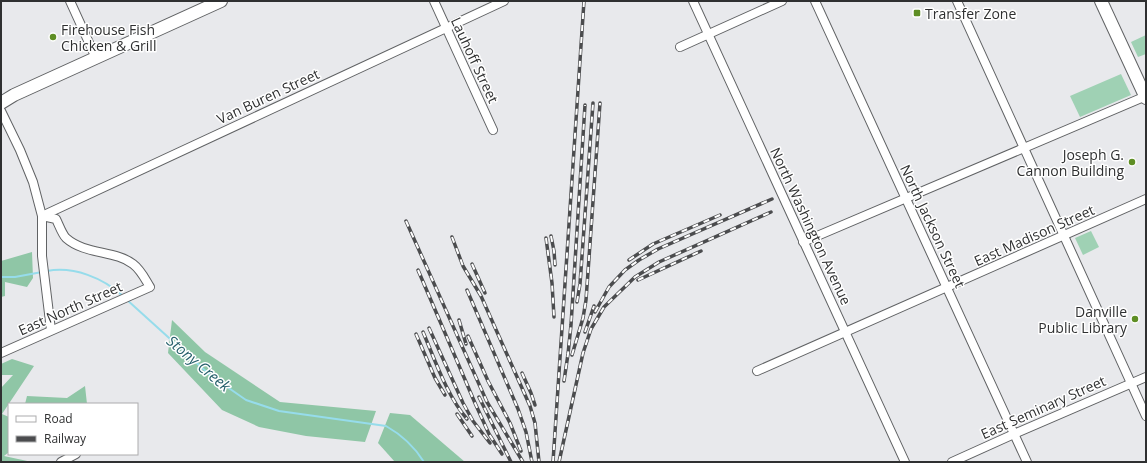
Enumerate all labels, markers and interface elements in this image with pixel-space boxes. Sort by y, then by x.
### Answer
place label: Transfer Zone [925,4,1016,23]
marker: Transfer Zone [912,8,922,18]
street label: Lauhoff Street [447,14,503,106]
place label: Firehouse Fish Chicken & Grill [61,20,156,55]
marker: Firehouse Fish Chicken & Grill [48,32,58,42]
street label: Van Buren Street [214,64,322,128]
street label: North Washington Avenue [766,144,856,308]
place label: Joseph G. Cannon Building [1017,145,1124,180]
marker: Joseph G. Cannon Building [1127,157,1137,167]
street label: North Jackson Street [896,161,970,291]
street label: East Madison Street [971,200,1097,270]
street label: East North Street [15,277,125,339]
place label: Danville Public Library [1038,302,1128,337]
marker: Danville Public Library [1130,314,1140,324]
water label: Stony Creek [163,330,236,396]
street label: East Seminary Street [978,371,1108,443]
legend [8,403,138,455]
text: Road [44,410,73,427]
text: Railway [44,430,87,447]

